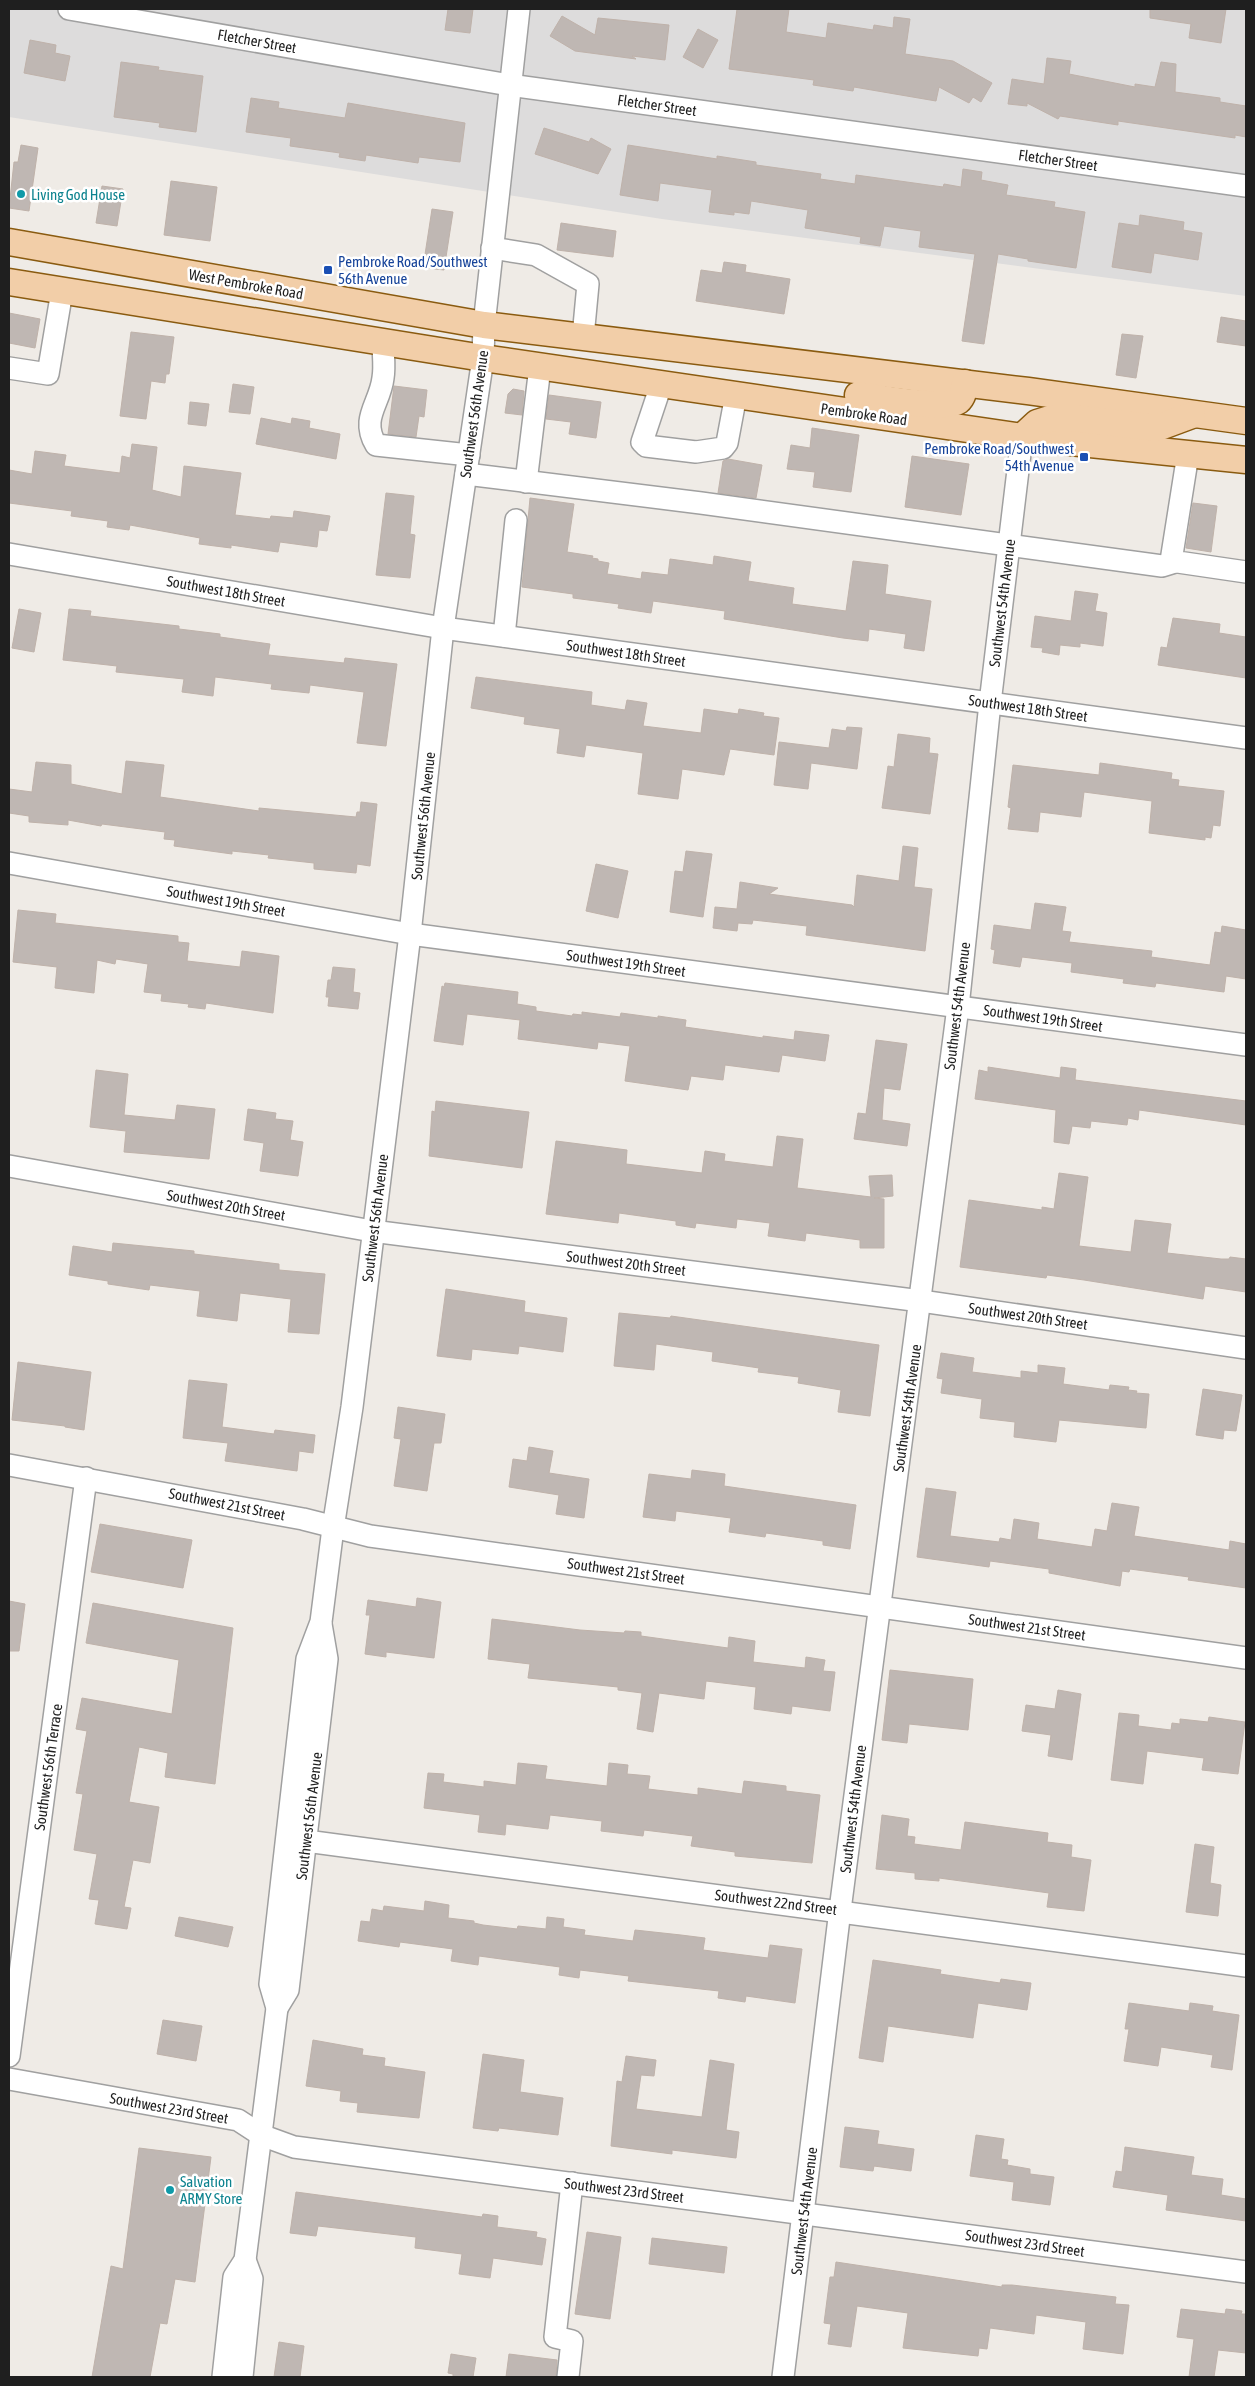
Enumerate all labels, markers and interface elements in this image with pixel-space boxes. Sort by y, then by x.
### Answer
street label: Fletcher Street [216,26,298,56]
street label: Fletcher Street [616,91,698,119]
street label: Fletcher Street [1017,146,1099,174]
place label: Living God House [31,186,125,203]
marker: Living God House [15,188,27,200]
place label: Pembroke Road/Southwest 56th Avenue [338,253,488,287]
marker: Pembroke Road/Southwest 56th Avenue [322,264,334,276]
street label: West Pembroke Road [187,266,305,302]
street label: Southwest 56th Avenue [457,349,491,479]
street label: Pembroke Road [820,400,908,428]
place label: Pembroke Road/Southwest 54th Avenue [924,440,1074,474]
marker: Pembroke Road/Southwest 54th Avenue [1078,451,1090,463]
street label: Southwest 54th Avenue [986,538,1018,668]
street label: Southwest 18th Street [165,572,287,610]
street label: Southwest 18th Street [565,636,687,670]
street label: Southwest 18th Street [967,691,1089,725]
street label: Southwest 56th Avenue [408,751,438,881]
street label: Southwest 19th Street [165,882,287,920]
street label: Southwest 54th Avenue [941,941,973,1071]
street label: Southwest 19th Street [565,946,687,980]
street label: Southwest 19th Street [982,1001,1104,1035]
street label: Southwest 56th Avenue [359,1153,391,1283]
street label: Southwest 20th Street [165,1186,287,1224]
street label: Southwest 20th Street [565,1247,687,1279]
street label: Southwest 20th Street [967,1299,1089,1333]
street label: Southwest 54th Avenue [890,1343,924,1473]
street label: Southwest 21st Street [167,1484,287,1524]
street label: Southwest 21st Street [566,1554,686,1588]
street label: Southwest 21st Street [967,1610,1087,1644]
street label: Southwest 56th Terrace [31,1702,65,1831]
street label: Southwest 54th Avenue [837,1744,869,1874]
street label: Southwest 56th Avenue [293,1751,325,1881]
street label: Southwest 22nd Street [714,1886,838,1918]
street label: Southwest 23rd Street [108,2089,230,2127]
street label: Southwest 54th Avenue [788,2146,820,2276]
place label: Salvation ARMY Store [180,2173,243,2207]
street label: Southwest 23rd Street [563,2174,685,2206]
marker: Salvation ARMY Store [164,2184,176,2196]
street label: Southwest 23rd Street [964,2226,1086,2260]

